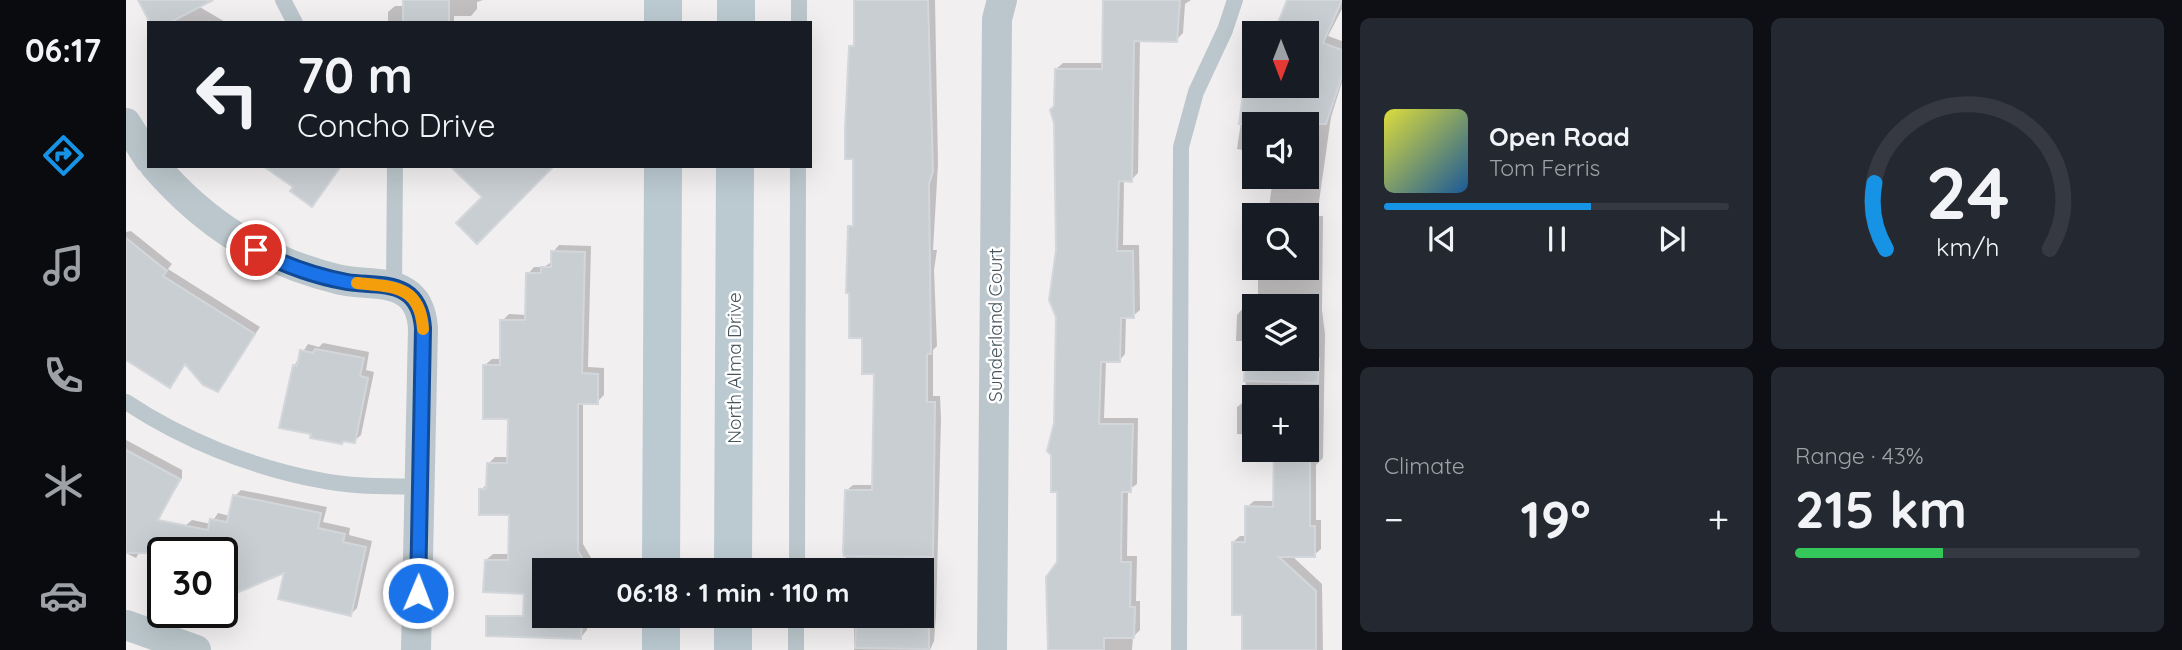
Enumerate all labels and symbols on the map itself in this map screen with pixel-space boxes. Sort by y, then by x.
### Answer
north arrow [1242,21,1320,98]
pin [226,220,286,280]
street label: Sunderland Court [983,248,1007,402]
street label: North Alma Drive [722,292,746,444]
speed limit sign: 30 [147,537,238,628]
position arrow [381,556,455,630]

